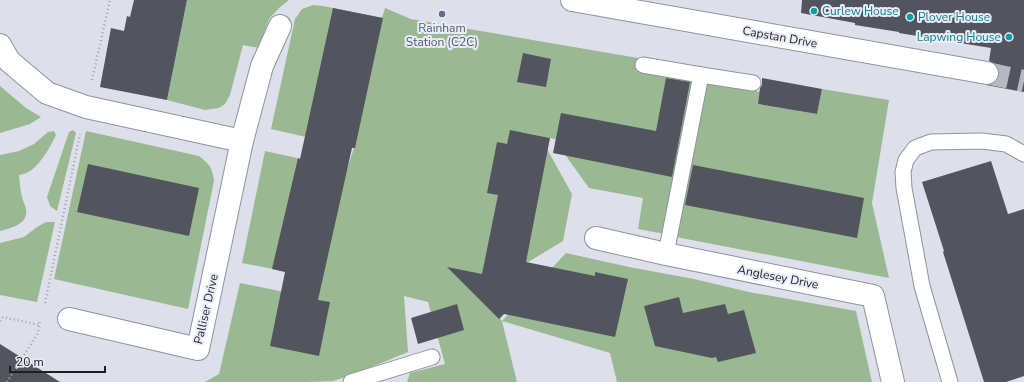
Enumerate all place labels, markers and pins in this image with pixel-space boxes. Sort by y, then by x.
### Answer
place label: Curlew House [822,3,899,19]
marker: Curlew House [809,6,819,16]
marker: Rainham Station (C2C) [437,9,447,19]
place label: Plover House [918,9,990,25]
marker: Plover House [905,12,915,22]
place label: Rainham Station (C2C) [406,20,478,50]
place label: Lapwing House [917,29,1001,45]
marker: Lapwing House [1004,32,1014,42]

